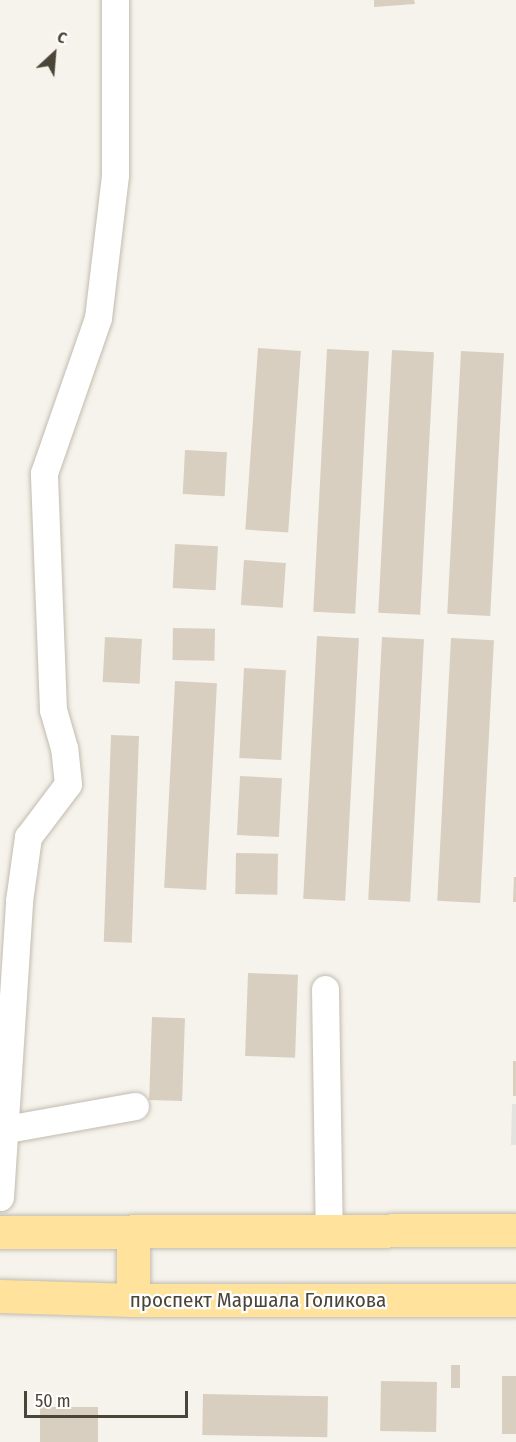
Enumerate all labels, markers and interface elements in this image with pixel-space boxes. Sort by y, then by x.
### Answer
north arrow [24,24,84,84]
text: С [54,27,70,48]
street label: проспект Маршала Голикова [130,1287,386,1313]
scale bar [27,1379,190,1417]
text: 50 m [35,1390,71,1412]

